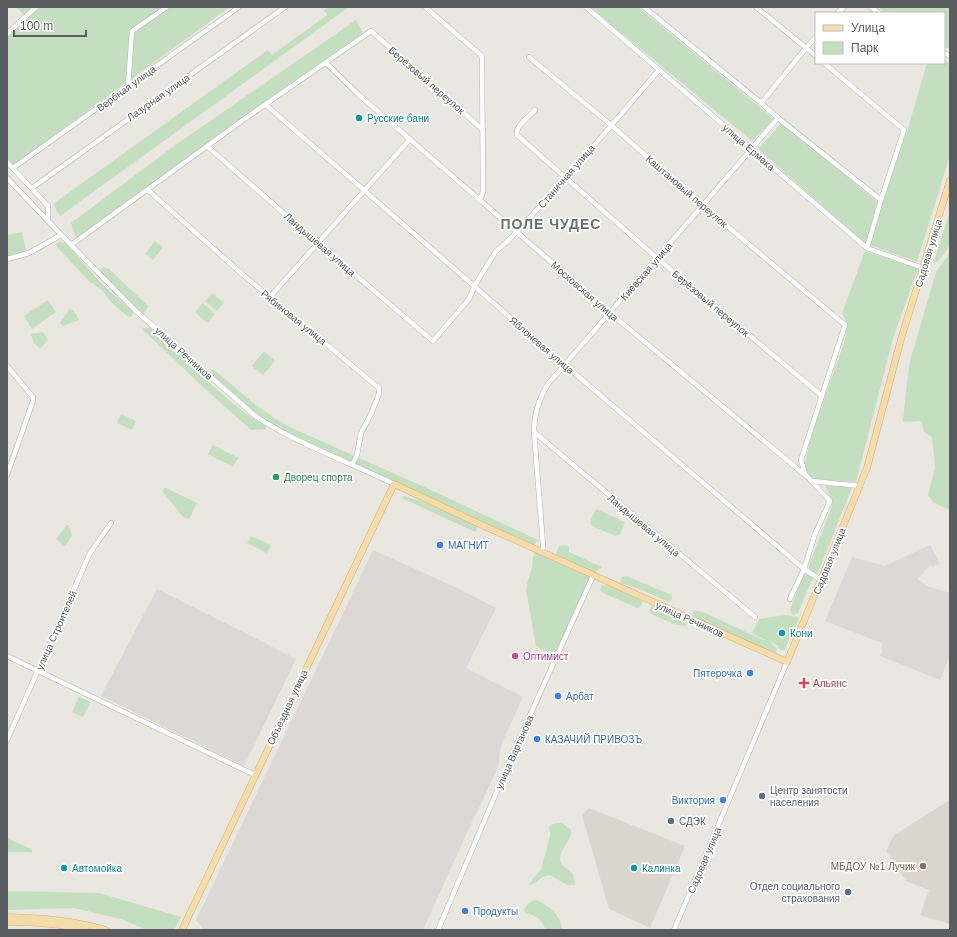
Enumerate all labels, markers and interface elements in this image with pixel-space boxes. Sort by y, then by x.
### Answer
scale bar [14,12,86,38]
legend [815,12,945,64]
text: 100 m [20,19,53,33]
text: Улица [851,21,885,35]
text: Парк [851,41,879,55]
street label: Берёзовый переулок [387,44,467,117]
street label: Вербная улица [95,63,158,114]
street label: Лазурная улица [125,72,192,123]
marker: Русские бани [354,113,364,123]
place label: Русские бани [367,113,429,124]
street label: улица Ермака [721,122,777,173]
street label: Станичная улица [536,142,597,210]
street label: Каштановый переулок [644,153,730,230]
street label: Ландышевая улица [282,210,358,279]
district label: ПОЛЕ ЧУДЕС [501,216,601,232]
street label: Садовая улица [913,217,944,289]
street label: Киевская улица [618,240,675,302]
street label: Московская улица [549,259,621,324]
street label: Берёзовый переулок [670,268,752,339]
street label: Рябиновая улица [259,288,329,347]
street label: Яблоневая улица [507,314,576,377]
street label: улица Речников [153,325,215,382]
marker: Дворец спорта [271,472,281,482]
place label: Дворец спорта [284,472,353,483]
street label: Ландышевая улица [605,492,682,559]
street label: Садовая улица [811,526,848,596]
marker: МАГНИТ [435,540,445,550]
place label: МАГНИТ [448,540,489,551]
street label: улица Строителей [34,589,79,671]
street label: улица Речников [654,600,726,639]
marker: Кони [777,628,787,638]
place label: Кони [790,628,813,639]
marker: Оптимист [510,651,520,661]
place label: Оптимист [523,651,569,662]
street label: Объездная улица [265,667,310,747]
place label: Пятерочка [693,668,742,679]
marker: Пятерочка [745,668,755,678]
marker: Альянс [798,677,810,689]
place label: Альянс [813,678,847,689]
marker: Арбат [553,691,563,701]
place label: Арбат [566,691,594,702]
street label: улица Вартанова [493,713,536,791]
place label: КАЗАЧИЙ ПРИВОЗЪ [545,733,642,745]
marker: КАЗАЧИЙ ПРИВОЗЪ [532,734,542,744]
place label: Центр занятости населения [770,785,848,808]
marker: Центр занятости населения [757,791,767,801]
place label: Виктория [672,795,715,806]
marker: Виктория [718,795,728,805]
marker: СДЭК [666,816,676,826]
place label: СДЭК [679,816,706,827]
street label: Садовая улица [686,825,724,895]
place label: МБДОУ №1 Лучик [831,861,916,872]
marker: МБДОУ №1 Лучик [918,861,928,871]
marker: Автомойка [59,863,69,873]
place label: Автомойка [72,863,122,874]
marker: Калинка [629,863,639,873]
place label: Калинка [642,863,681,874]
place label: Отдел социального страхования [750,881,840,904]
marker: Отдел социального страхования [843,887,853,897]
marker: Продукты [460,906,470,916]
place label: Продукты [473,906,518,917]

